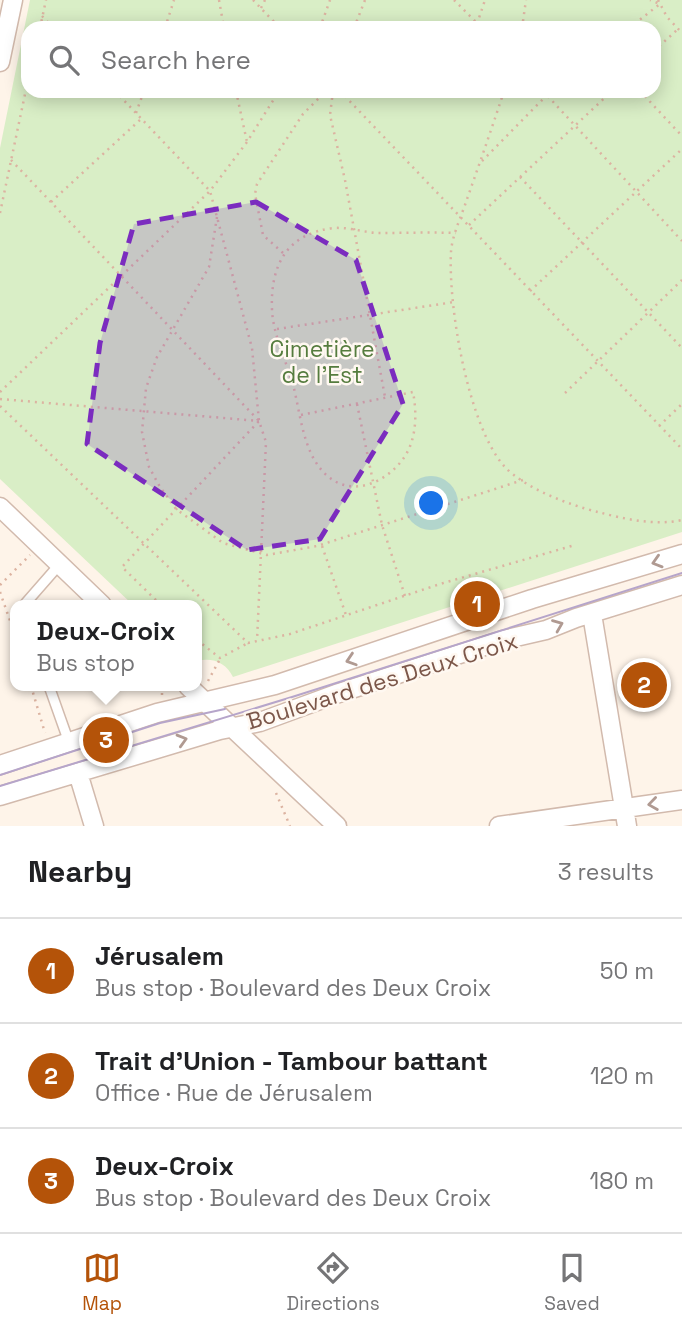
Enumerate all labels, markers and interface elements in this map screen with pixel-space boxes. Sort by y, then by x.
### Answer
search box [21,21,661,98]
icon: search [45,41,83,79]
text: Search here [101,43,251,77]
park label: Cimetière de l'Est [269,334,375,390]
your location [414,486,448,520]
one-way arrow [651,553,663,568]
pin: 1 [454,578,500,630]
popup [10,600,202,691]
text: Deux-Croix [37,614,175,648]
one-way arrow [551,620,563,634]
street label: Boulevard des Deux Croix [243,625,521,737]
text: Bus stop [37,648,135,678]
one-way arrow [345,652,358,666]
pin: 2 [621,659,667,711]
pin: 3 [83,714,129,766]
one-way arrow [176,734,188,749]
one-way arrow [647,797,659,812]
text: Nearby [28,852,132,891]
text: 3 results [558,857,654,887]
text: Jérusalem [95,939,224,973]
text: 1 [46,956,56,986]
text: 50 m [600,956,654,986]
text: Bus stop · Boulevard des Deux Croix [95,973,491,1003]
text: Trait d'Union - Tambour battant [95,1044,488,1078]
text: 2 [44,1061,58,1091]
text: 120 m [590,1061,654,1091]
text: Office · Rue de Jérusalem [95,1078,373,1108]
text: Deux-Croix [95,1149,234,1183]
text: 3 [44,1166,58,1196]
text: 180 m [590,1166,654,1196]
text: Bus stop · Boulevard des Deux Croix [95,1183,491,1213]
tab: Map [82,1249,122,1316]
tab: Directions [287,1249,380,1316]
tab: Saved [544,1249,600,1316]

